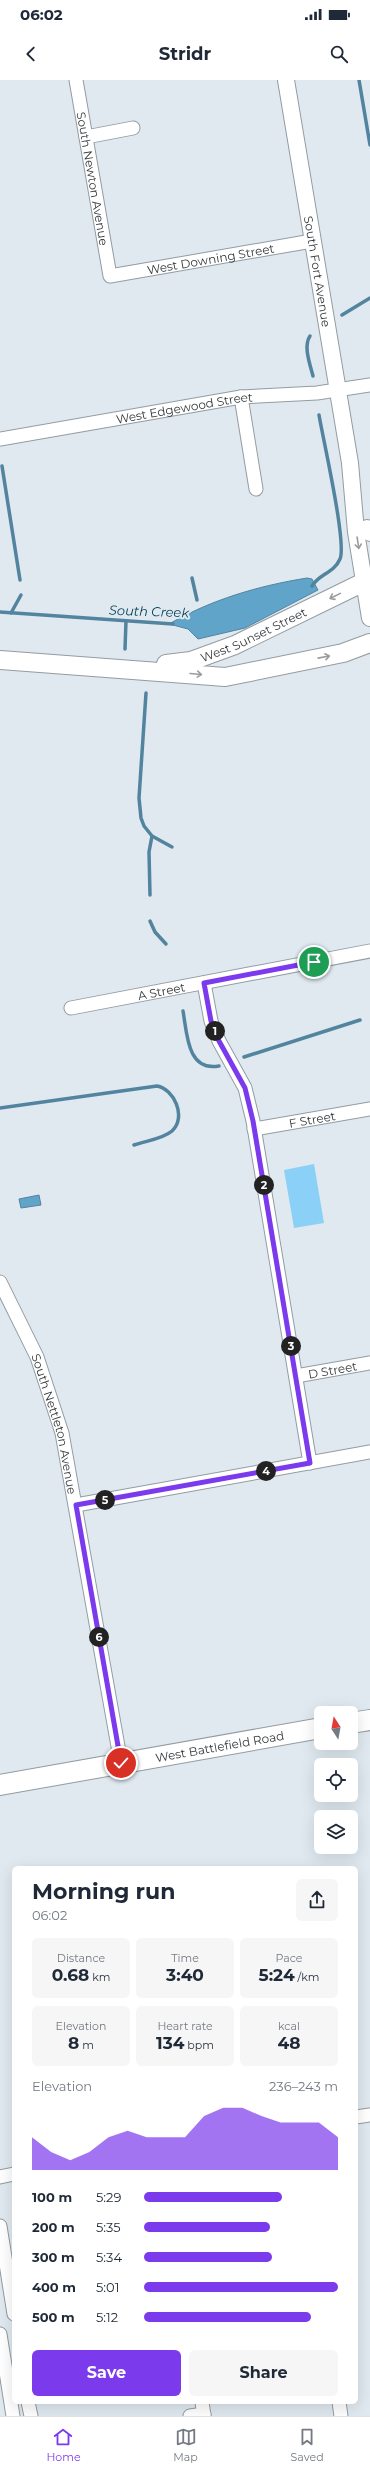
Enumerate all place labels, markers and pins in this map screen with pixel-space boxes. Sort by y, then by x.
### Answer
pin [297,945,331,979]
pin: 1 [205,1021,225,1041]
pin: 2 [254,1175,274,1195]
pin: 3 [281,1336,301,1356]
pin: 4 [256,1461,276,1481]
pin: 5 [95,1490,115,1510]
pin: 6 [89,1627,109,1647]
pin [104,1746,138,1780]

